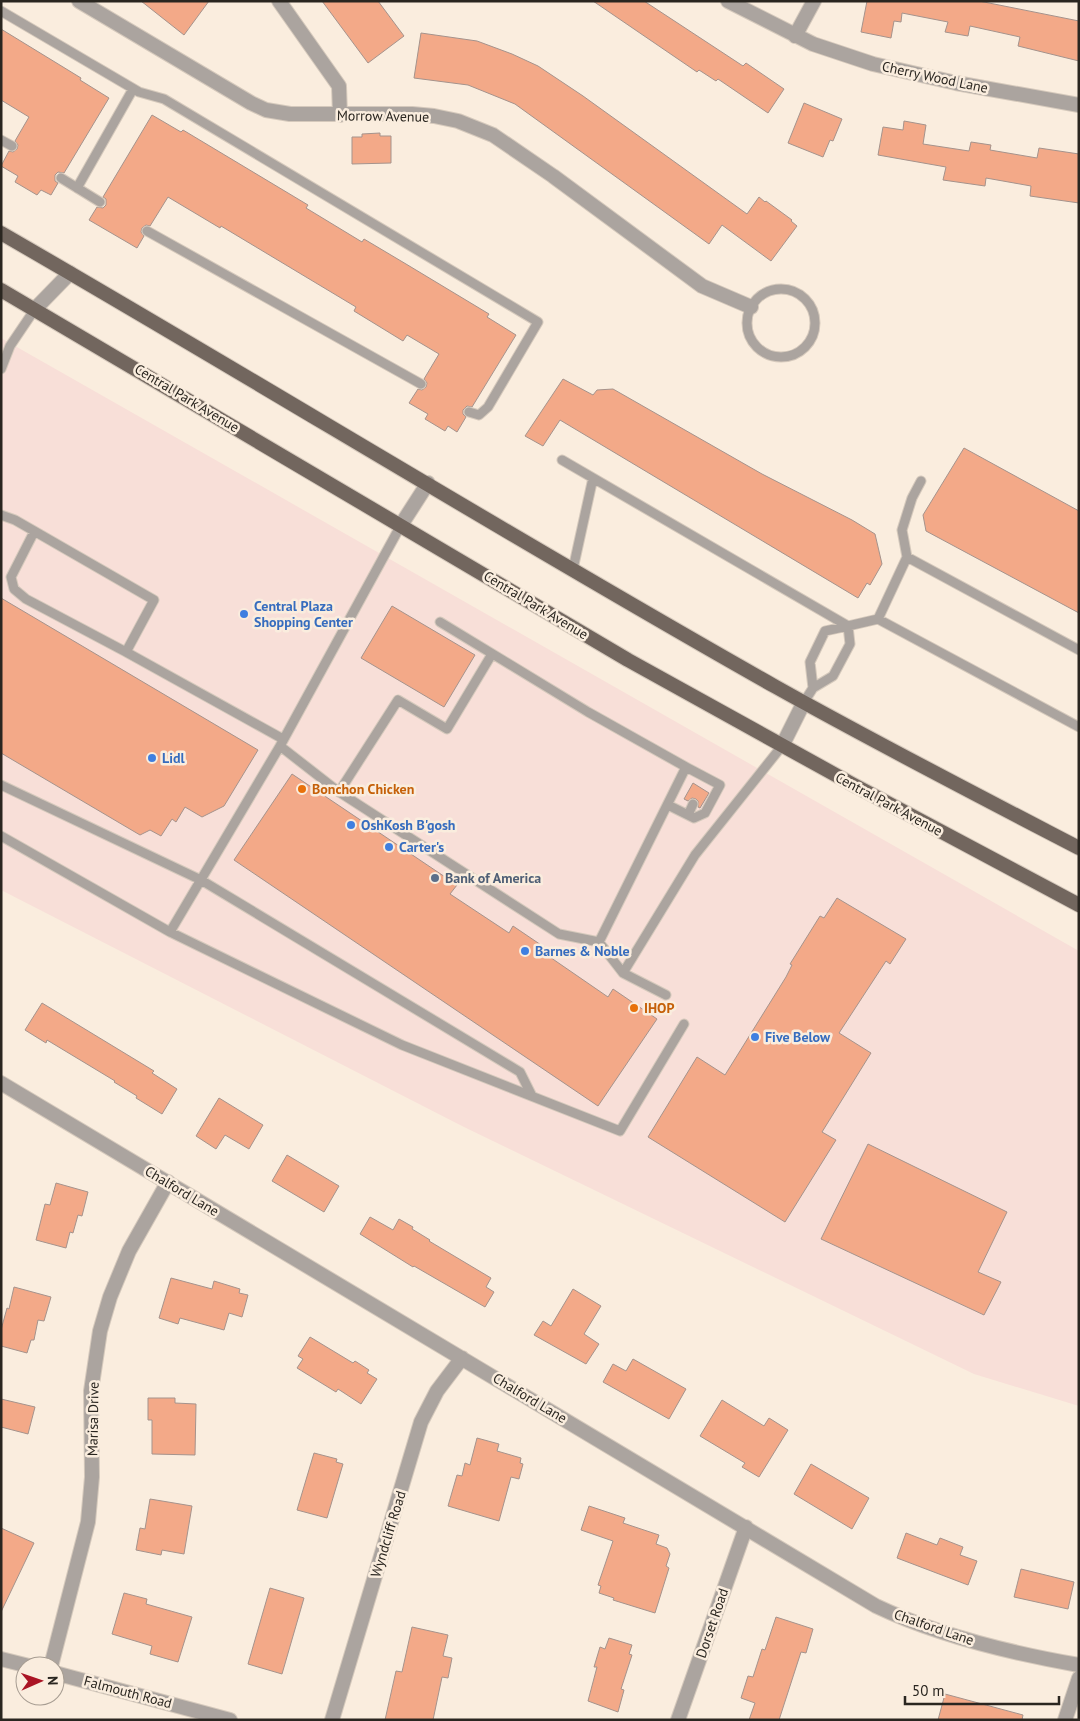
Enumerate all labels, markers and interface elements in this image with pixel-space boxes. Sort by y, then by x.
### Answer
street label: Cherry Wood Lane [880,57,990,97]
street label: Morrow Avenue [337,106,429,126]
street label: Central Park Avenue [131,360,243,436]
street label: Central Park Avenue [480,567,592,643]
place label: Central Plaza Shopping Center [254,597,353,631]
marker: Central Plaza Shopping Center [238,608,250,620]
place label: Lidl [162,749,186,767]
marker: Lidl [146,752,158,764]
street label: Central Park Avenue [832,768,946,840]
place label: Bonchon Chicken [312,780,414,798]
marker: Bonchon Chicken [296,783,308,795]
place label: OshKosh B'gosh [361,816,455,834]
marker: OshKosh B'gosh [345,819,357,831]
place label: Carter's [399,838,444,856]
marker: Carter's [383,841,395,853]
place label: Bank of America [445,869,541,887]
marker: Bank of America [429,872,441,884]
place label: Barnes & Noble [535,942,630,960]
marker: Barnes & Noble [519,945,531,957]
place label: IHOP [644,999,675,1017]
marker: IHOP [628,1002,640,1014]
place label: Five Below [765,1028,831,1046]
marker: Five Below [749,1031,761,1043]
street label: Chalford Lane [142,1162,222,1220]
street label: Chalford Lane [490,1369,570,1427]
street label: Marisa Drive [83,1382,103,1456]
street label: Wyndcliff Road [366,1489,410,1579]
street label: Dorset Road [692,1586,732,1660]
street label: Chalford Lane [892,1605,976,1649]
north arrow [15,1656,65,1706]
street label: Falmouth Road [82,1672,174,1712]
scale bar [905,1674,1059,1706]
text: N [44,1676,62,1685]
text: 50 m [912,1681,945,1700]

